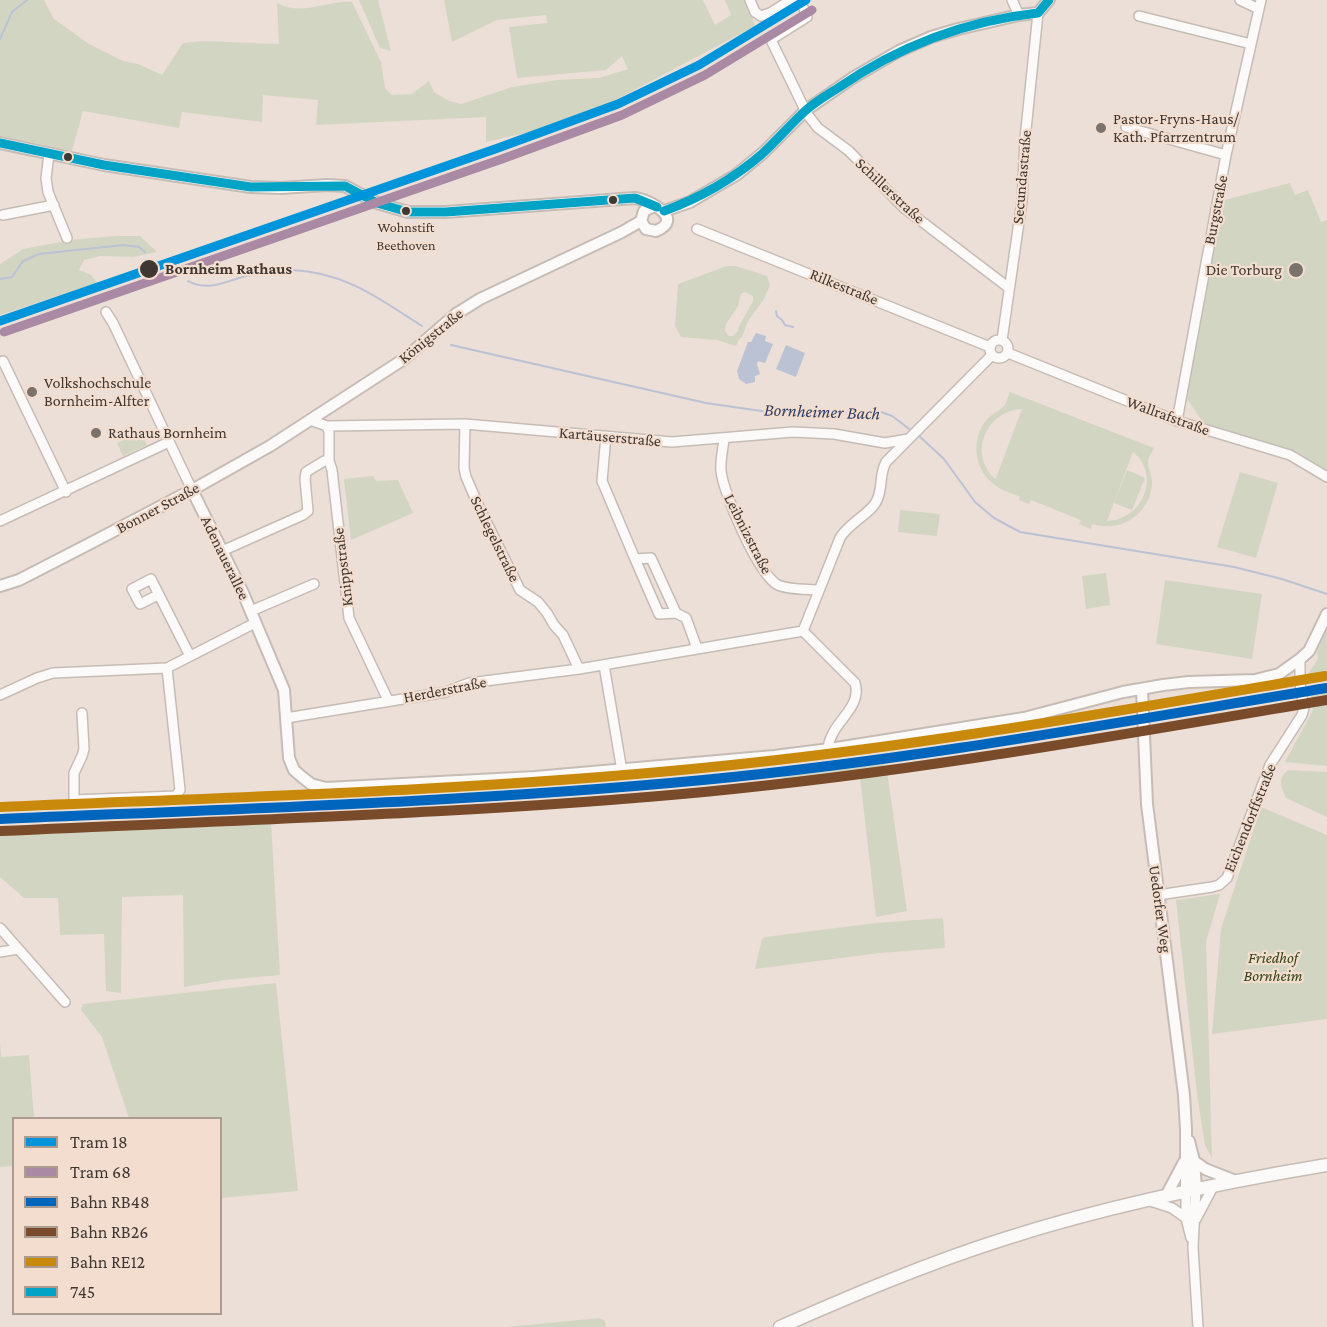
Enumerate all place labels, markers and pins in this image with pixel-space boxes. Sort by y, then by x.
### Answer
place label: Pastor-Fryns-Haus/ Kath. Pfarrzentrum [1113,109,1239,147]
marker: Pastor-Fryns-Haus/ Kath. Pfarrzentrum [1094,121,1108,135]
unlabelled marker [62,151,74,163]
unlabelled marker [607,194,619,206]
marker: Wohnstift Beethoven [400,205,412,217]
place label: Wohnstift Beethoven [376,220,436,252]
marker: Bornheim Rathaus [138,258,160,280]
place label: Bornheim Rathaus [165,259,292,279]
place label: Die Torburg [1206,260,1282,280]
marker: Die Torburg [1287,261,1305,279]
place label: Volkshochschule Bornheim-Alfter [44,373,151,411]
marker: Volkshochschule Bornheim-Alfter [25,385,39,399]
place label: Rathaus Bornheim [108,423,227,443]
marker: Rathaus Bornheim [89,426,103,440]

